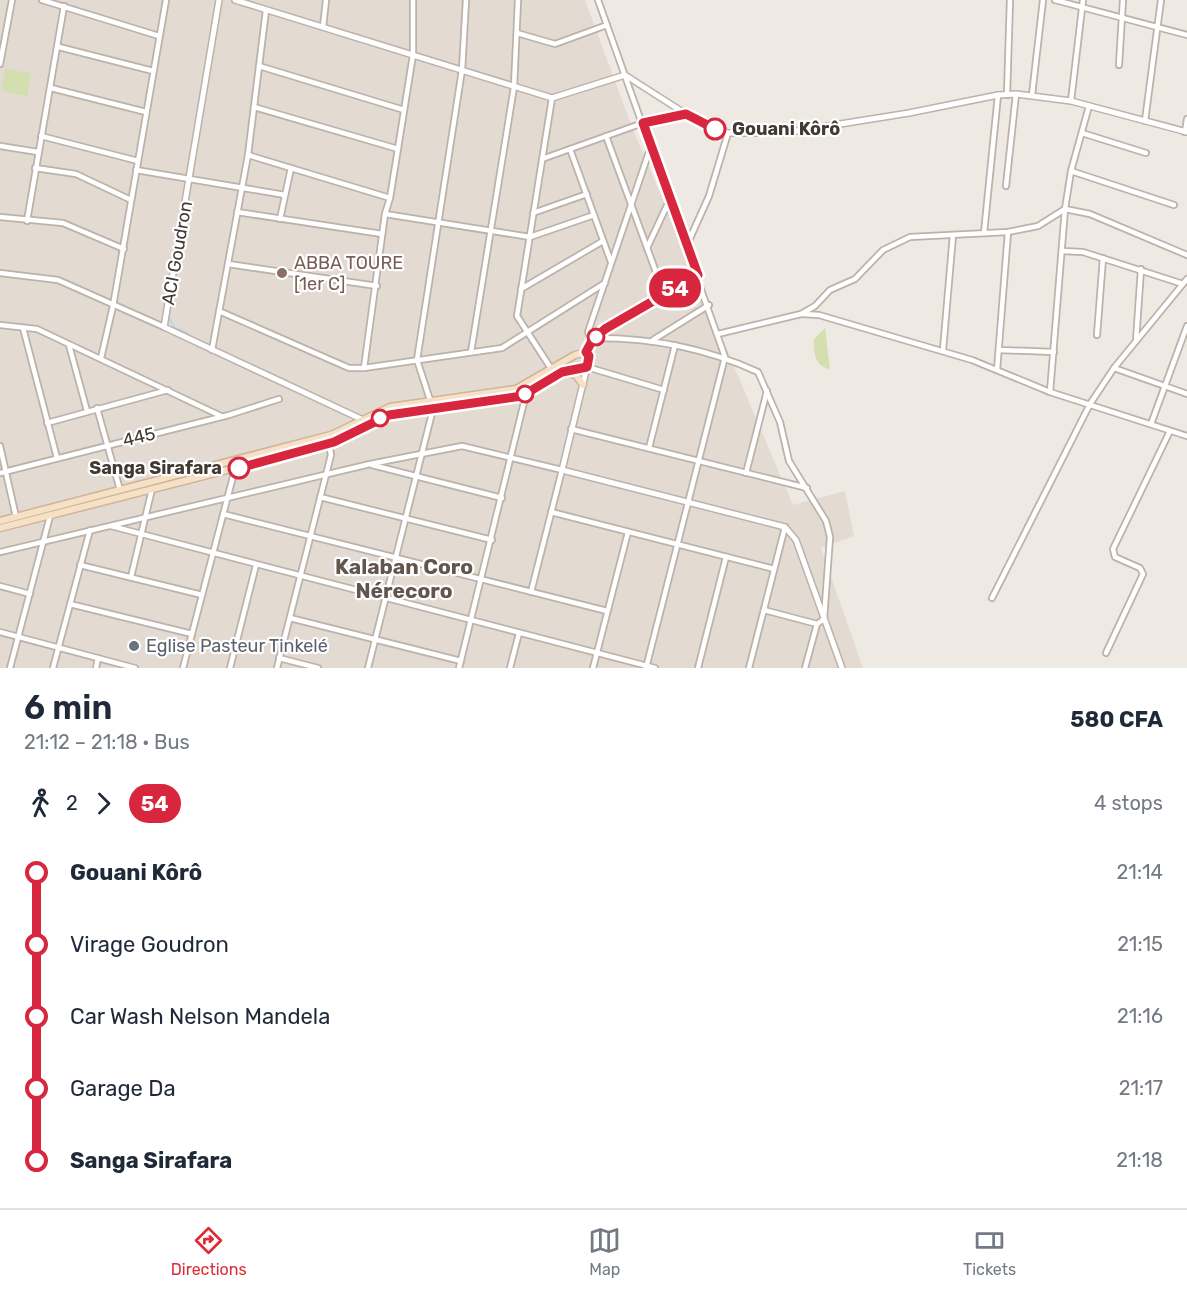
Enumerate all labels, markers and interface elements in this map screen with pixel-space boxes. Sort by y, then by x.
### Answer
marker: Gouani Kôrô [704,118,726,140]
place label: Gouani Kôrô [732,118,840,140]
street label: ACI Goudron [157,199,197,307]
place label: ABBA TOURE [1er C] [294,252,403,295]
marker: ABBA TOURE [1er C] [275,266,289,280]
line badge: 54 [648,268,702,308]
text: 54 [661,276,689,301]
unlabelled marker [587,328,605,346]
unlabelled marker [516,385,534,403]
unlabelled marker [371,409,389,427]
street label: 445 [120,422,158,452]
place label: Sanga Sirafara [89,457,222,479]
marker: Sanga Sirafara [228,457,250,479]
district label: Kalaban Coro Nérecoro [335,554,473,603]
place label: Eglise Pasteur Tinkelé [146,635,328,657]
marker: Eglise Pasteur Tinkelé [127,639,141,653]
text: 6 min [24,688,112,727]
text: 580 CFA [1070,706,1163,733]
text: 21:12 – 21:18 · Bus [24,730,190,754]
icon: walk [24,787,57,820]
icon: forward [87,787,120,820]
text: 2 [66,791,78,815]
text: 54 [141,791,169,816]
text: 4 stops [1094,791,1163,815]
text: Gouani Kôrô [70,859,202,886]
text: 21:14 [1117,860,1163,884]
text: Virage Goudron [70,931,229,958]
text: 21:15 [1117,932,1163,956]
text: Car Wash Nelson Mandela [70,1003,330,1030]
text: 21:16 [1117,1004,1163,1028]
text: Garage Da [70,1075,176,1102]
text: 21:17 [1119,1076,1163,1100]
text: Sanga Sirafara [70,1147,232,1174]
text: 21:18 [1116,1148,1163,1172]
tab: Directions [171,1224,247,1279]
tab: Map [588,1224,621,1279]
tab: Tickets [963,1224,1016,1279]

